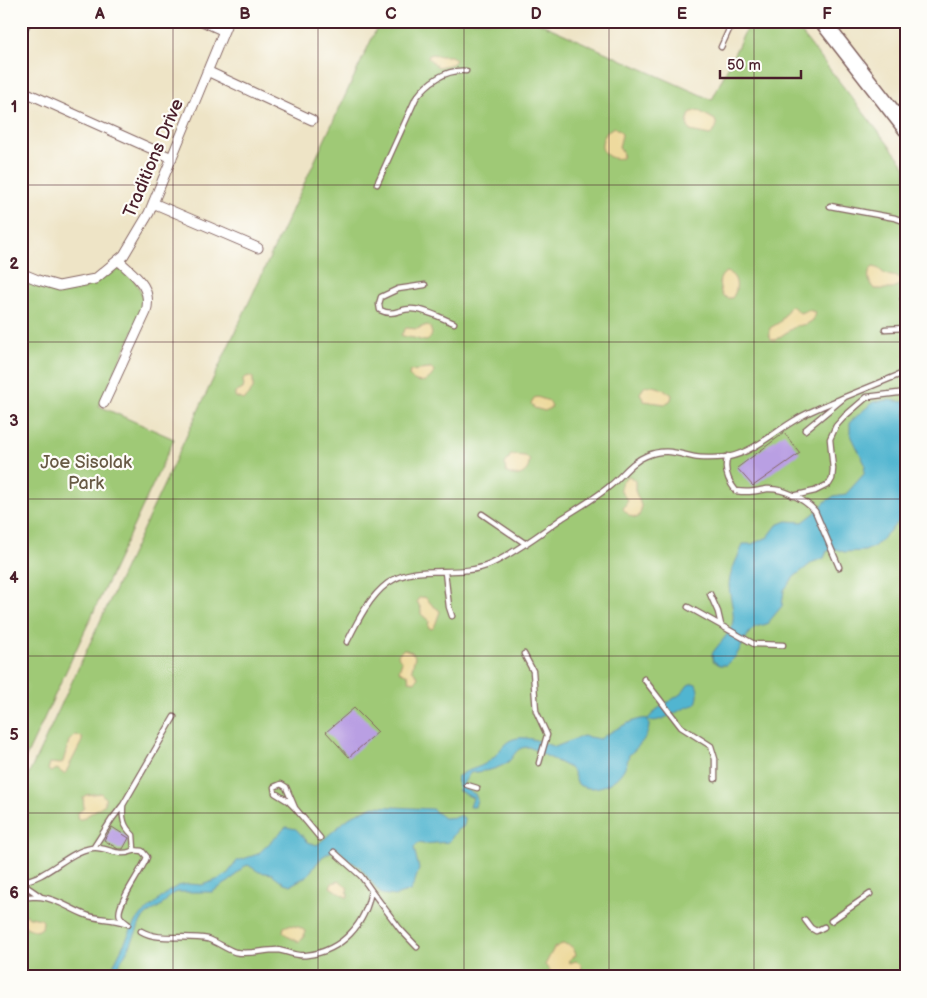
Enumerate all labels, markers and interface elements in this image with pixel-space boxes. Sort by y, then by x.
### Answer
text: A [94,5,105,24]
text: B [239,5,251,24]
text: C [385,5,397,24]
text: D [530,5,542,24]
text: E [677,5,687,24]
text: F [822,5,832,24]
scale bar [720,48,801,80]
text: 50 m [727,56,761,75]
street label: Traditions Drive [119,95,188,221]
text: 1 [11,98,17,117]
text: 2 [9,255,19,274]
text: 3 [9,412,19,431]
park label: Joe Sisolak Park [40,452,132,494]
text: 4 [9,569,19,588]
text: 5 [9,726,19,745]
text: 6 [9,884,19,903]

